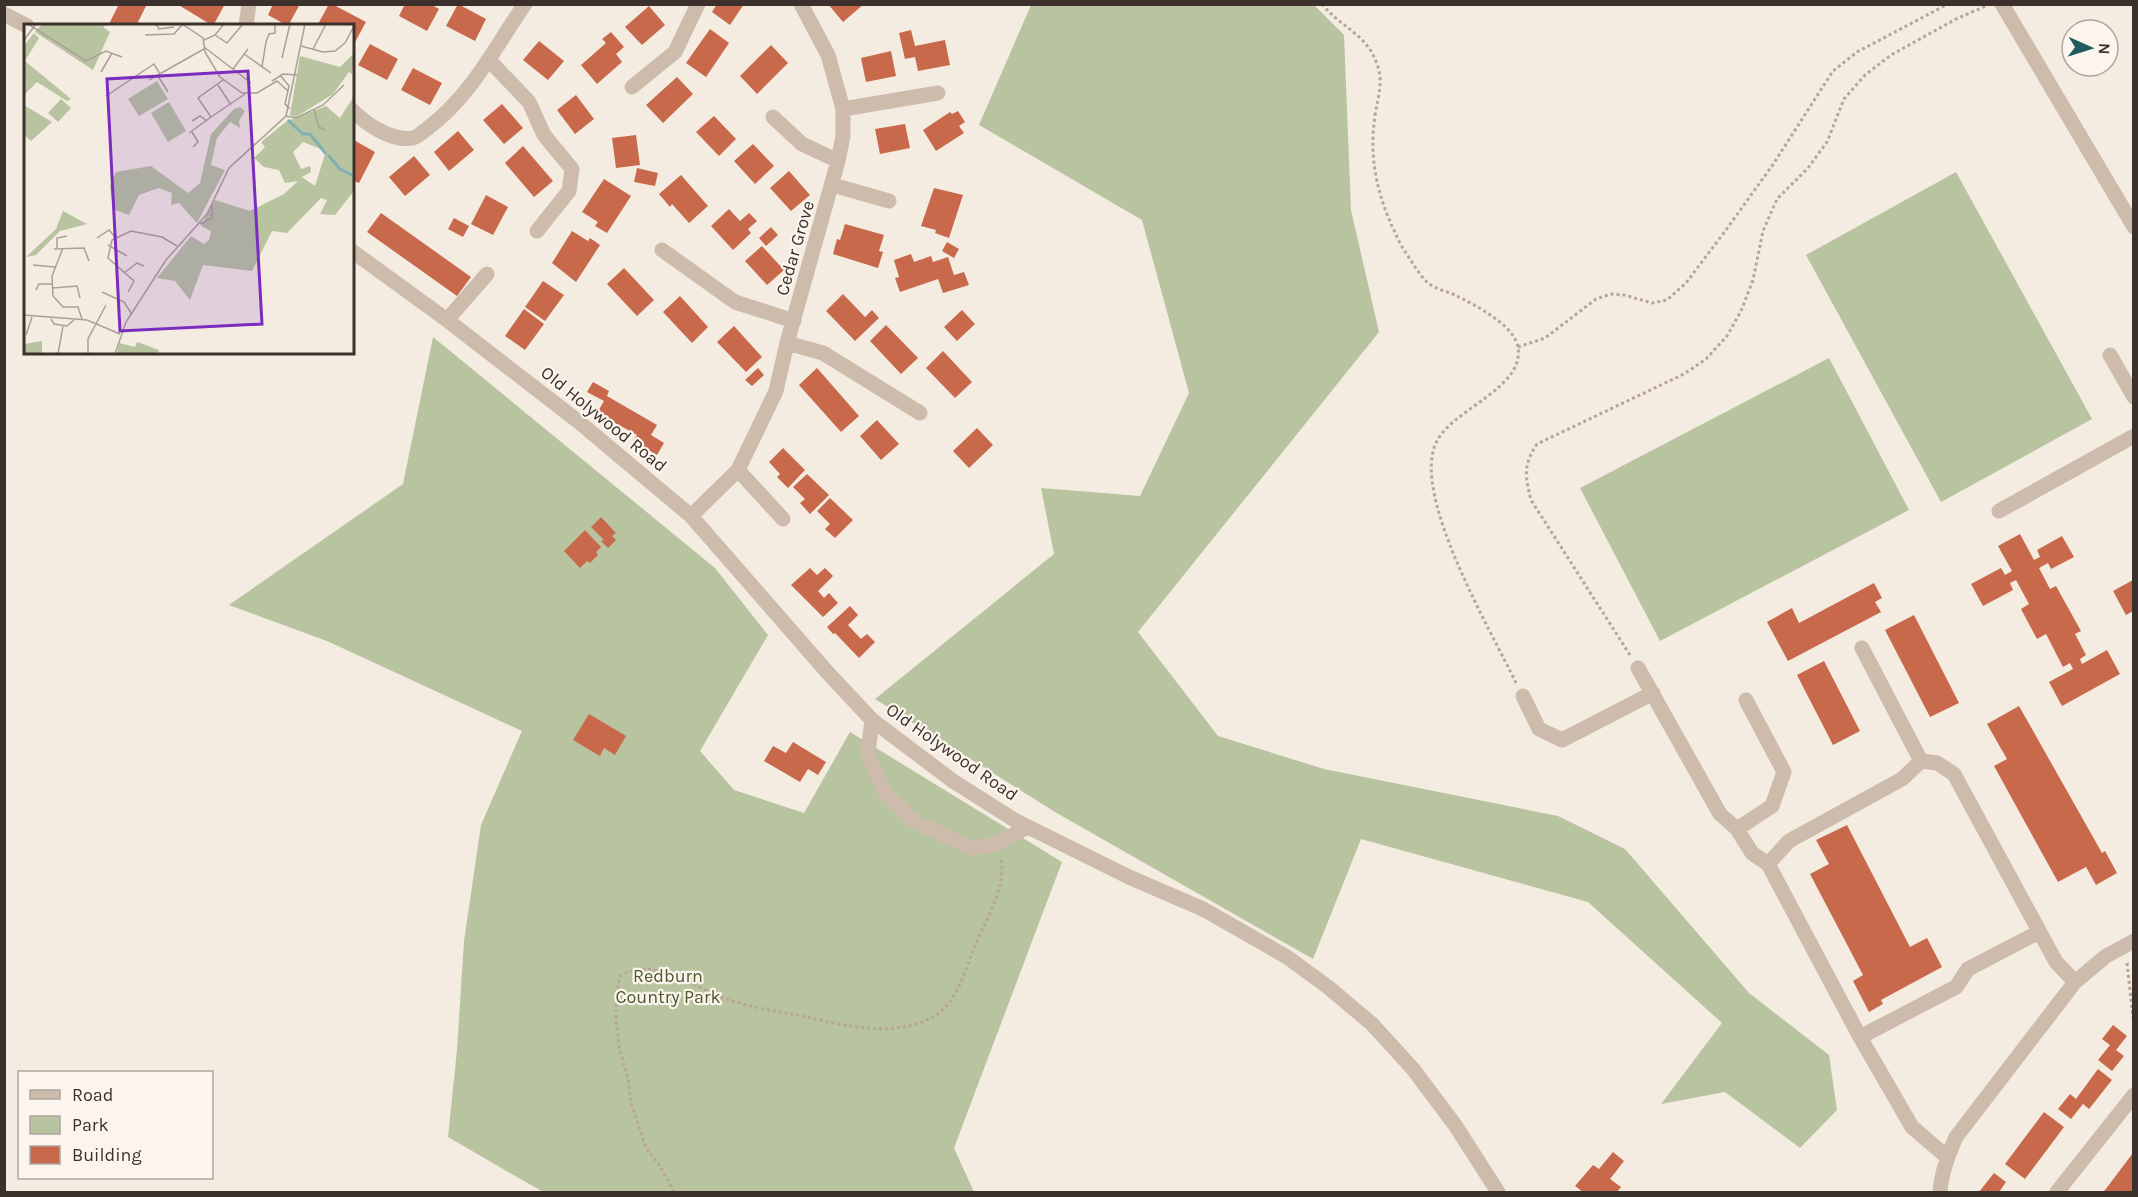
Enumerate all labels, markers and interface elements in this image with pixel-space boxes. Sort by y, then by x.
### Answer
north arrow [2060,18,2120,78]
inset map [24,24,354,354]
text: N [2095,43,2114,55]
street label: Cedar Grove [771,198,819,298]
street label: Old Holywood Road [536,361,672,477]
street label: Old Holywood Road [882,698,1022,806]
park label: Redburn Country Park [615,965,721,1008]
legend [18,1071,213,1179]
text: Road [72,1084,113,1106]
text: Park [72,1114,109,1136]
text: Building [72,1144,142,1166]

